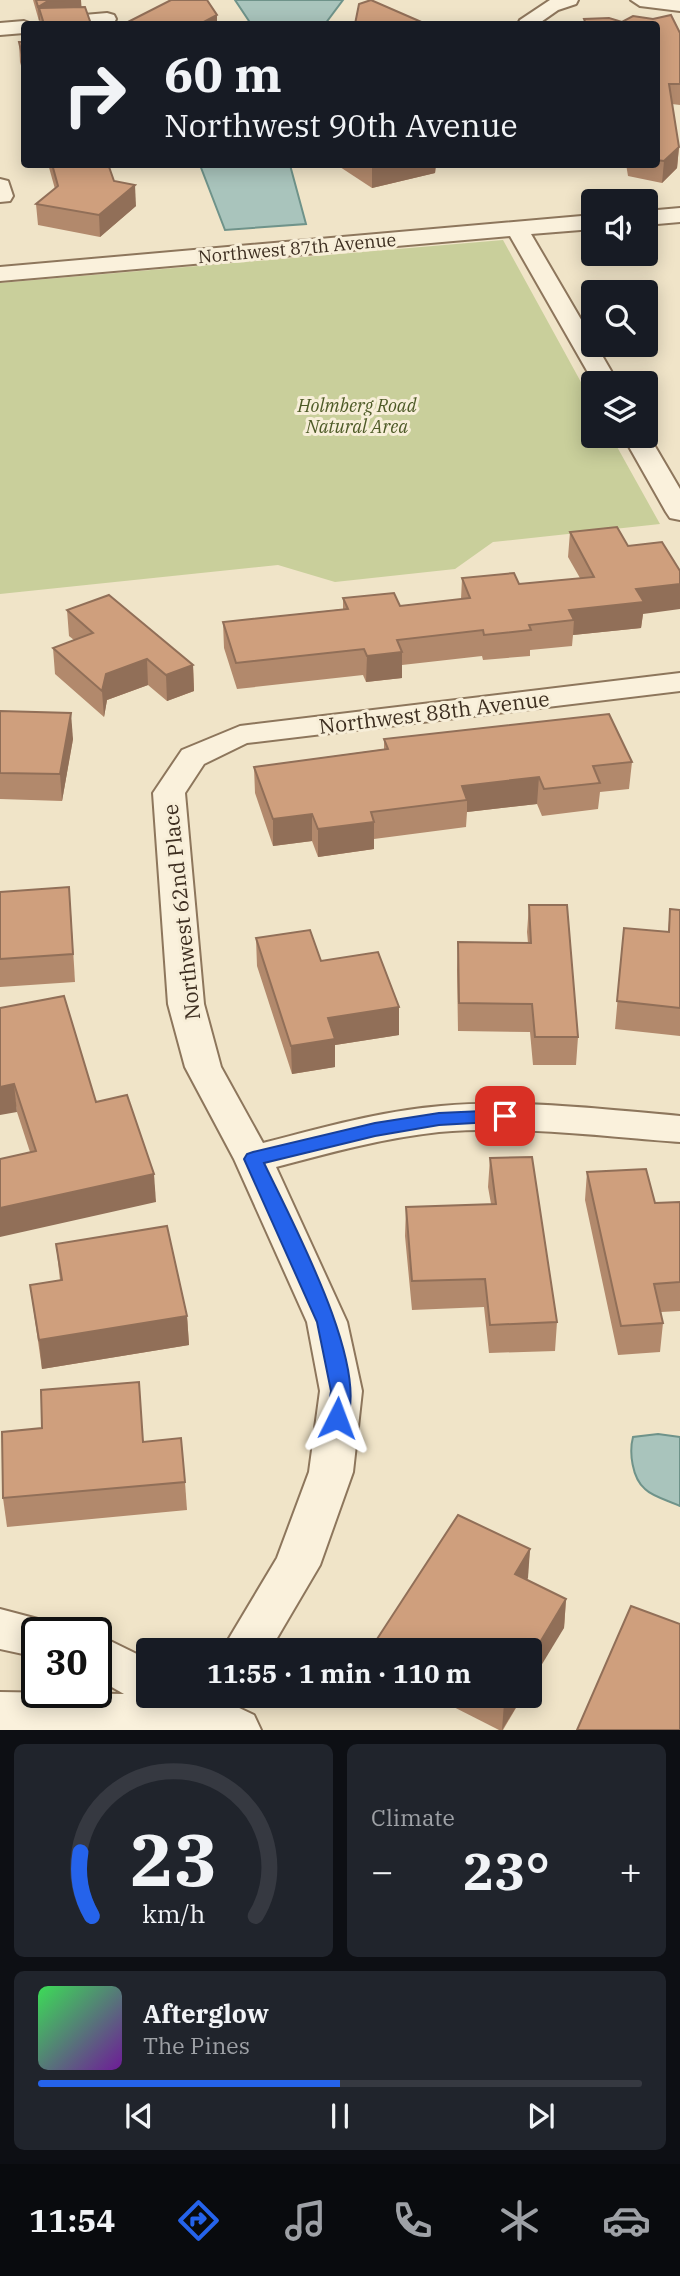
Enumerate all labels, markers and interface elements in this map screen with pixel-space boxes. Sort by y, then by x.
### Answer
text: 60 m [164,42,282,105]
icon: right [49,49,140,140]
text: Northwest 90th Avenue [164,104,518,146]
map controls [581,189,658,448]
button: sound [581,189,658,266]
street label: Northwest 87th Avenue [197,228,397,268]
button: search [581,280,658,357]
button: layers [581,371,658,448]
park label: Holmberg Road Natural Area [297,394,417,438]
street label: Northwest 88th Avenue [317,684,551,740]
street label: Northwest 62nd Place [156,803,206,1021]
pin [475,1086,535,1146]
icon: arrive [486,1097,524,1135]
position arrow [300,1381,374,1455]
speed limit sign: 30 [21,1617,112,1708]
text: 11:55 · 1 min · 110 m [207,1656,471,1690]
text: Climate [371,1802,455,1832]
text: 23 [130,1812,217,1907]
text: 23° [463,1837,550,1904]
text: − [371,1846,394,1895]
text: + [619,1846,642,1895]
text: km/h [142,1897,205,1930]
text: Afterglow [143,1996,269,2030]
text: The Pines [143,2030,250,2060]
icon: previous [120,2097,158,2135]
icon: pause [321,2097,359,2135]
icon: next [522,2097,560,2135]
icon: directions [174,2196,223,2245]
icon: music [281,2196,330,2245]
icon: phone [388,2196,437,2245]
icon: climate [495,2196,544,2245]
icon: car [602,2196,651,2245]
text: 11:54 [29,2199,116,2241]

